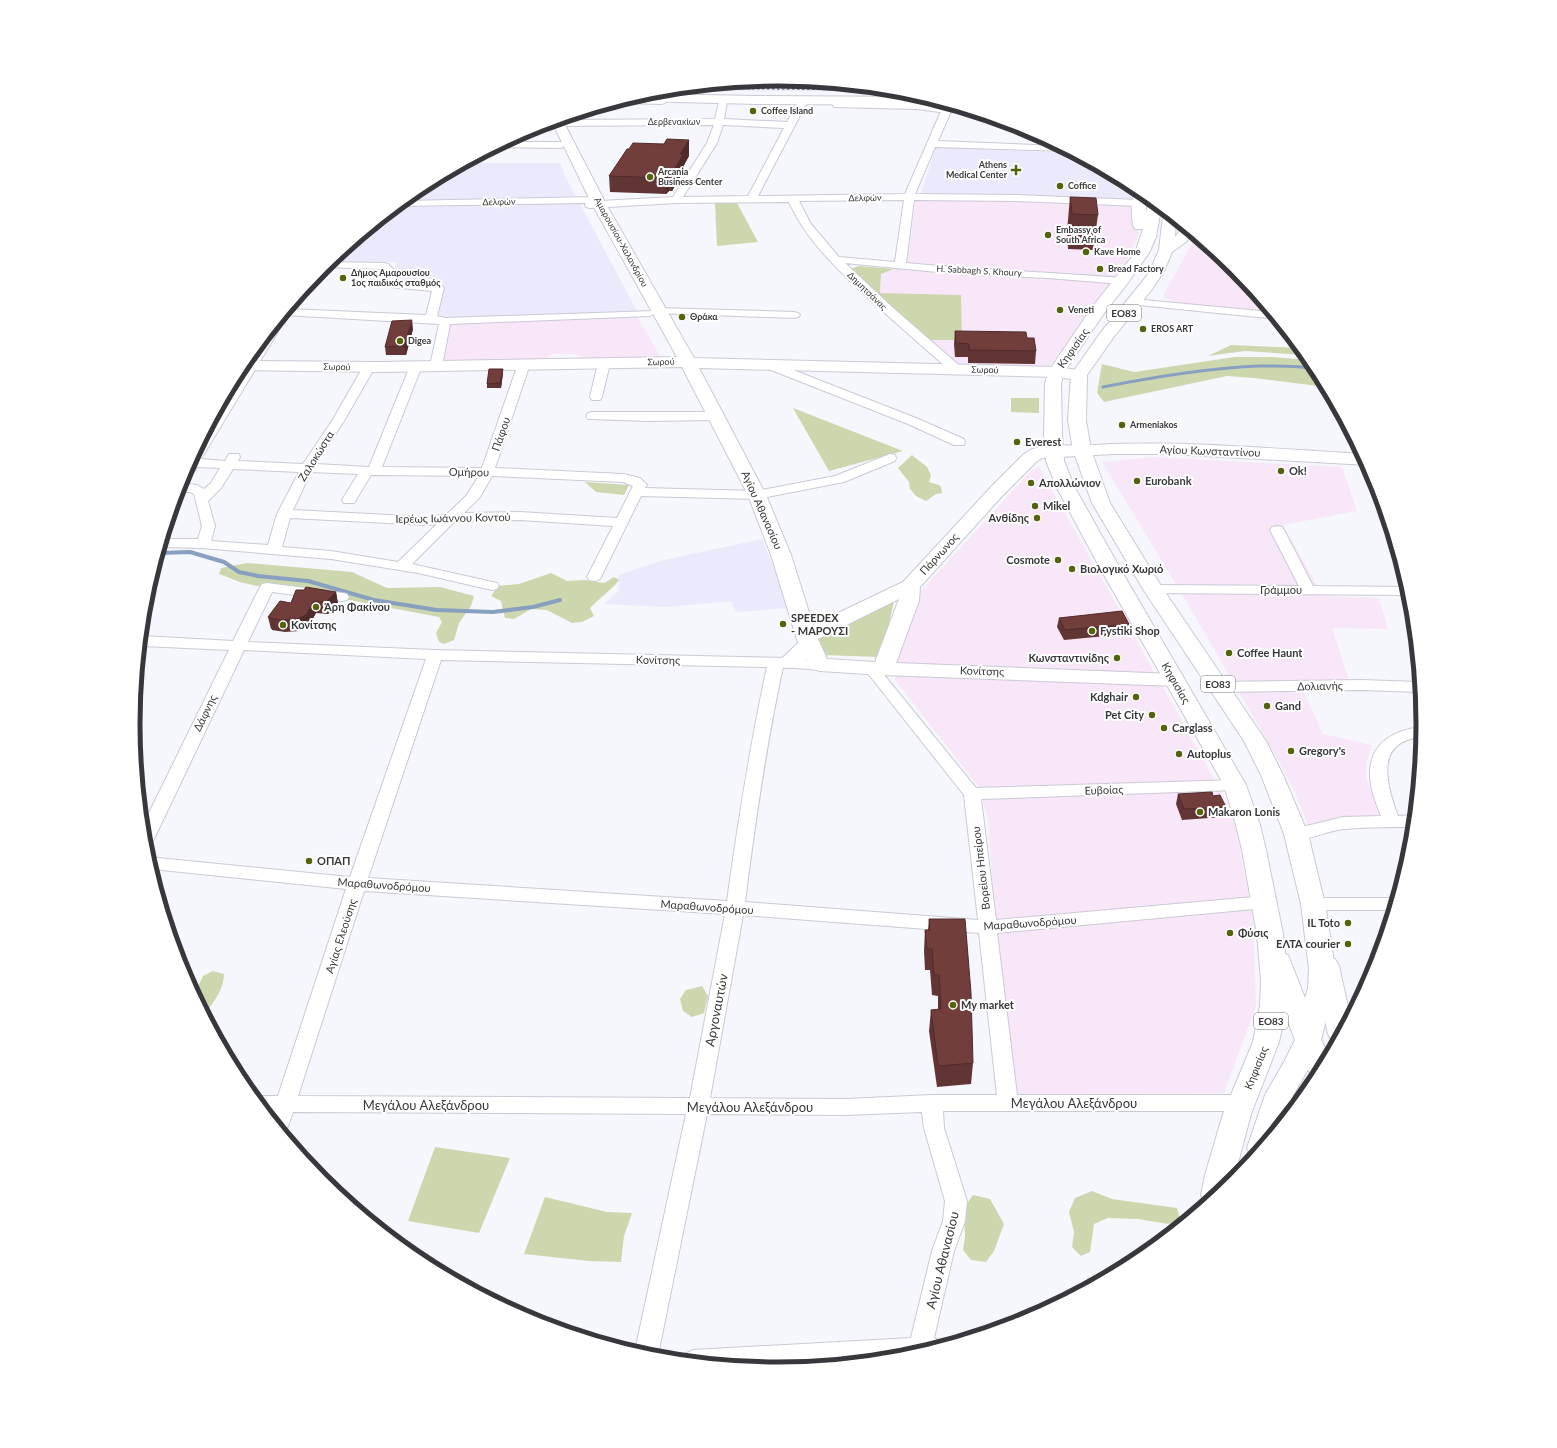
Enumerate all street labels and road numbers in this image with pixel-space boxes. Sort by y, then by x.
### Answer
street label: Δερβενακίων [648,116,701,127]
street label: Δελφών [848,192,882,203]
street label: Αμαρουσίου-Χαλανδρίου [592,195,651,288]
street label: Δελφών [482,196,516,207]
street label: H. Sabbagh S. Khoury [936,263,1022,278]
street label: Δημητσάνας [845,269,890,313]
road number: ΕΟ83 [1107,305,1141,321]
street label: Κηφισίας [1054,325,1091,370]
street label: Σωρού [647,356,675,367]
street label: Σωρού [323,361,351,372]
street label: Σωρού [971,364,999,375]
street label: Πάφου [489,415,512,453]
street label: Ζαλοκώστα [295,428,336,483]
street label: Αγίου Κωνσταντίνου [1159,442,1261,459]
street label: Ομήρου [449,465,489,478]
street label: Αγίου Αθανασίου [739,469,786,551]
street label: Ιερέως Ιωάννου Κοντού [395,510,511,525]
street label: Πάρνωνος [917,530,961,577]
street label: Γράμμου [1260,583,1302,596]
street label: Κονίτσης [636,653,680,666]
street label: Κηφισίας [1159,660,1193,706]
street label: Κονίτσης [960,663,1004,678]
road number: ΕΟ83 [1201,676,1235,692]
street label: Δολιανής [1297,679,1343,692]
street label: Δάφνης [190,692,219,733]
street label: Ευβοίας [1084,782,1124,797]
street label: Βορείου Ηπείρου [969,826,992,910]
street label: Μαραθωνοδρόμου [337,875,431,894]
street label: Αγίας Ελεούσης [322,897,359,975]
street label: Μαραθωνοδρόμου [660,897,754,916]
street label: Μαραθωνοδρόμου [983,913,1077,932]
street label: Αργοναυτών [701,972,731,1048]
road number: ΕΟ83 [1254,1013,1288,1029]
street label: Κηφισίας [1241,1044,1270,1091]
street label: Μεγάλου Αλεξάνδρου [1011,1095,1137,1111]
street label: Μεγάλου Αλεξάνδρου [363,1097,489,1113]
street label: Μεγάλου Αλεξάνδρου [687,1099,813,1115]
street label: Αγίου Αθανασίου [922,1210,962,1310]

